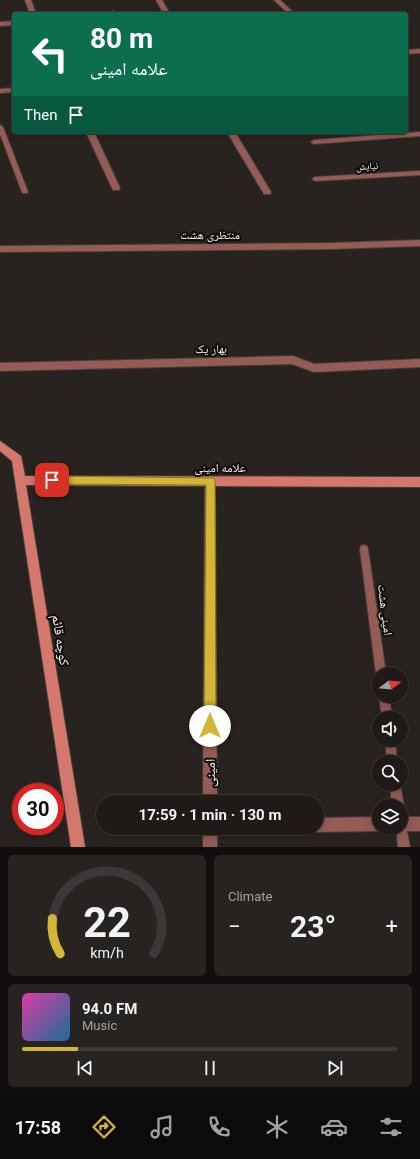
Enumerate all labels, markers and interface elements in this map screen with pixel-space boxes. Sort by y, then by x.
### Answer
text: 80 m [90,22,153,55]
icon: left [24,28,76,80]
text: علامه امینی [90,58,167,79]
icon: arrive [65,104,87,126]
text: Then [24,106,57,124]
street label: نیایش [355,160,379,173]
street label: منتظری هشت [180,228,240,242]
street label: بهار یک [195,342,227,357]
street label: علامه امینی [194,461,246,475]
pin [35,463,69,497]
icon: arrive [41,469,63,491]
street label: امینی هشت [375,584,395,636]
street label: کوچه قائم [47,613,73,667]
north arrow [372,667,408,703]
map controls [372,667,408,835]
position arrow [189,705,231,747]
button: sound [372,711,408,747]
button: search [372,755,408,791]
street label: امینی [202,759,219,787]
speed limit sign: 30 [12,783,64,835]
button: layers [372,799,408,835]
text: 17:59 · 1 min · 130 m [139,806,281,824]
text: Climate [228,889,272,904]
text: 22 [83,897,131,946]
text: 23° [290,909,336,944]
text: − [228,914,241,939]
text: + [386,914,398,939]
text: km/h [90,944,124,960]
text: 94.0 FM [82,1000,137,1018]
text: Music [82,1018,117,1033]
icon: previous [74,1057,96,1079]
icon: pause [199,1057,221,1079]
icon: next [324,1057,346,1079]
icon: directions [90,1113,118,1141]
icon: music [148,1113,176,1141]
icon: phone [205,1113,233,1141]
icon: climate [263,1113,291,1141]
icon: car [320,1113,348,1141]
icon: filters [377,1113,405,1141]
text: 17:58 [15,1117,61,1138]

